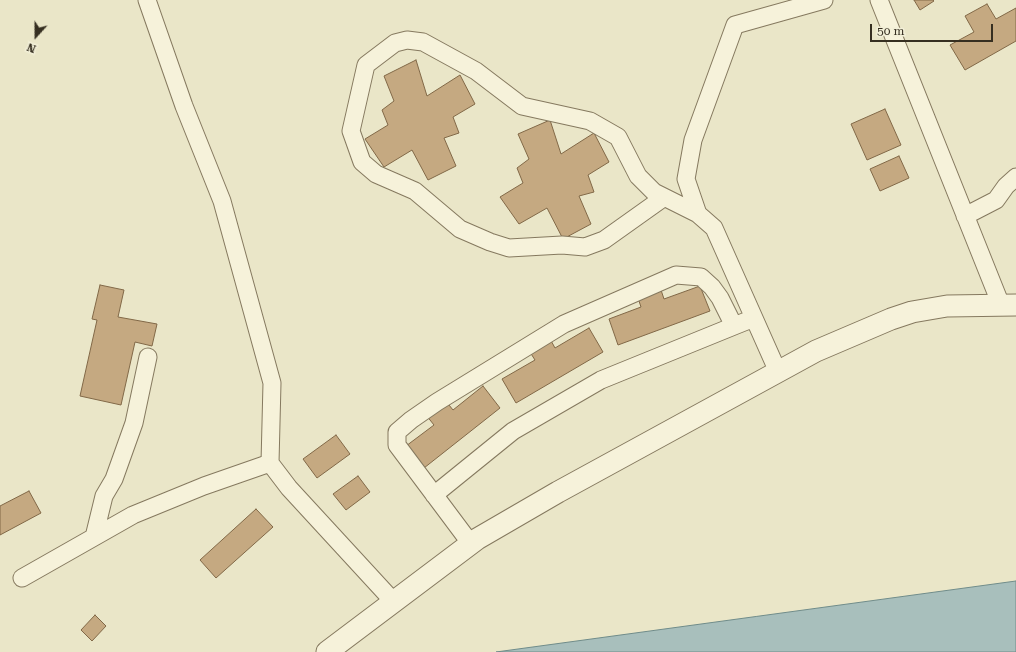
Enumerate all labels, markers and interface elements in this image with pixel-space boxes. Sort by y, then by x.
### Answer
north arrow [16,16,56,56]
scale bar [872,16,995,42]
text: 50 m [877,24,904,38]
text: N [25,40,38,55]

